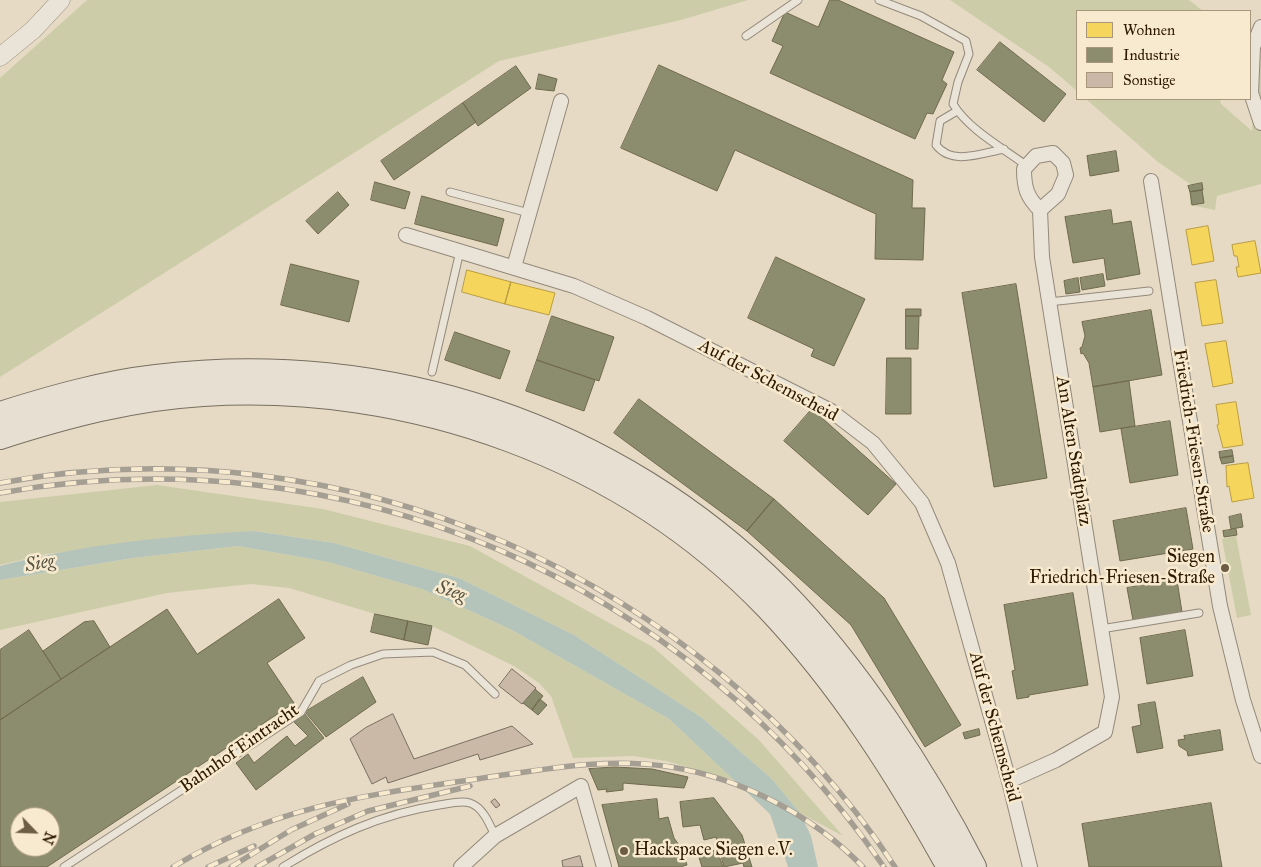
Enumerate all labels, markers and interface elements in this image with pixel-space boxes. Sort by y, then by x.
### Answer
legend [1076,10,1251,100]
text: Wohnen [1123,21,1175,39]
text: Industrie [1123,46,1180,64]
text: Sonstige [1123,71,1176,89]
street label: Auf der Schemscheid [695,335,841,427]
street label: Friedrich-Friesen-Straße [1168,348,1218,534]
street label: Am Alten Stadtplatz [1051,375,1095,527]
place label: Siegen Friedrich-Friesen-Straße [1029,547,1215,590]
water label: Sieg [23,550,57,578]
marker: Siegen Friedrich-Friesen-Straße [1219,562,1231,574]
water label: Sieg [433,576,469,608]
street label: Auf der Schemscheid [964,650,1024,804]
street label: Bahnhof Eintracht [176,700,304,798]
north arrow [10,807,60,857]
text: N [38,829,58,847]
place label: Hackspace Siegen e.V. [634,840,793,862]
marker: Hackspace Siegen e.V. [618,845,630,857]

